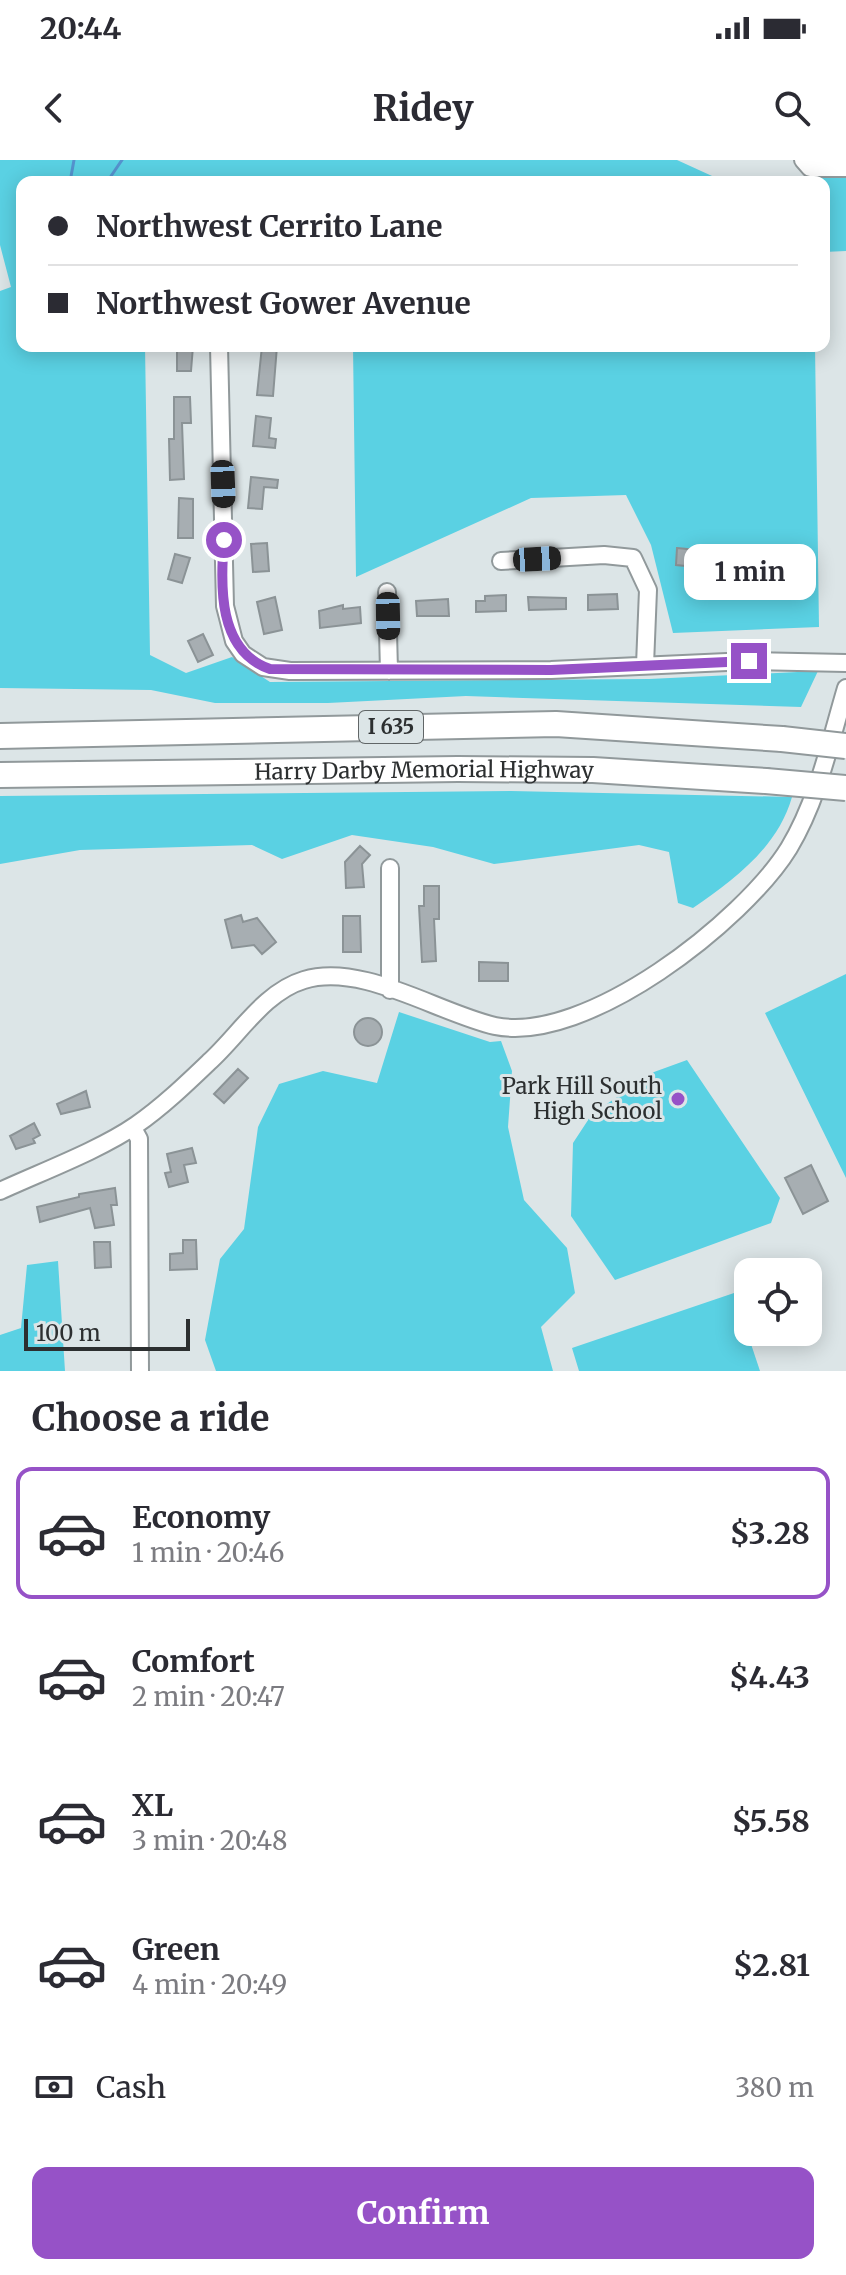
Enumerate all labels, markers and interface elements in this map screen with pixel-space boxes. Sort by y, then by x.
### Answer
text: 20:44 [40,9,121,47]
icon: back [32,86,76,130]
text: Ridey [372,86,474,131]
icon: search [770,86,814,130]
text: Northwest Cerrito Lane [96,207,443,245]
text: Northwest Gower Avenue [96,284,471,322]
car [210,460,236,508]
route start [206,522,242,558]
callout: 1 min [683,545,815,601]
car [512,546,562,572]
text: 1 min [715,555,785,588]
car [376,592,400,640]
route end [731,643,767,679]
road number: I 635 [359,711,423,743]
street label: Harry Darby Memorial Highway [254,755,594,786]
place label: Park Hill South High School [502,1072,662,1125]
marker: Park Hill South High School [669,1090,687,1108]
map controls [734,1258,822,1346]
button: locate [734,1258,822,1346]
scale bar [24,1315,190,1351]
text: 100 m [36,1319,101,1347]
text: Choose a ride [32,1396,269,1441]
icon: car [36,1497,108,1569]
text: Economy [132,1498,270,1536]
text: $3.28 [730,1514,810,1552]
text: 1 min · 20:46 [132,1536,284,1569]
icon: car [36,1641,108,1713]
text: Comfort [132,1642,255,1680]
text: $4.43 [729,1658,810,1696]
text: 2 min · 20:47 [132,1680,285,1713]
icon: car [36,1785,108,1857]
text: XL [132,1786,173,1824]
text: $5.58 [732,1802,810,1840]
text: 3 min · 20:48 [132,1824,287,1857]
icon: car [36,1929,108,2001]
text: Green [132,1930,220,1968]
text: $2.81 [733,1946,810,1984]
text: 4 min · 20:49 [132,1968,287,2001]
icon: cash [32,2065,76,2109]
text: Cash [96,2068,166,2106]
text: 380 m [735,2071,814,2104]
button: Confirm [32,2167,814,2259]

